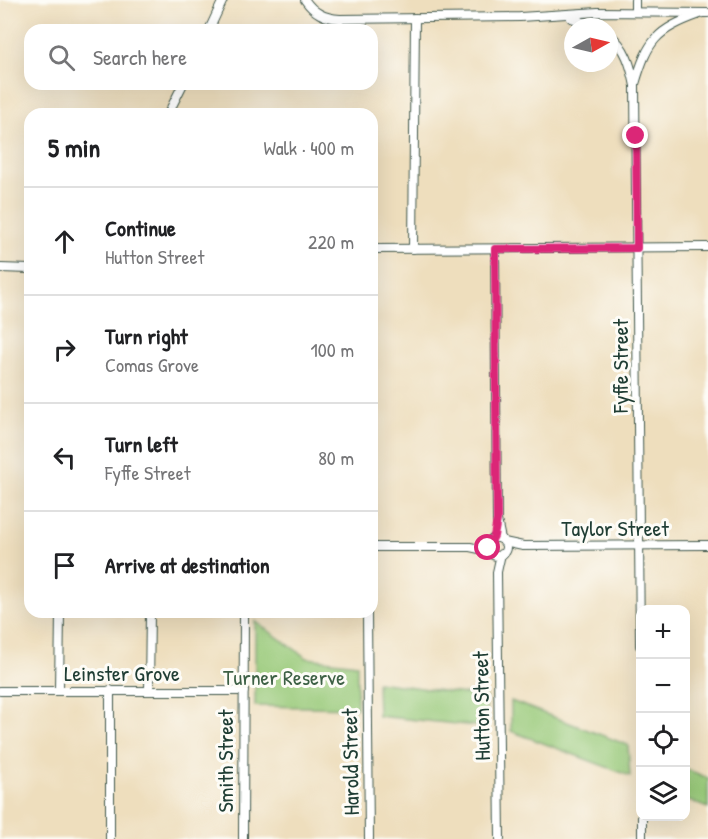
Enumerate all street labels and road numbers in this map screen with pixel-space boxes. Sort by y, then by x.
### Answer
street label: Fyffe Street [605,319,635,414]
street label: Taylor Street [561,513,669,543]
street label: Hutton Street [465,651,497,761]
street label: Leinster Grove [64,658,180,688]
street label: Harold Street [334,708,366,816]
street label: Smith Street [210,709,240,813]

